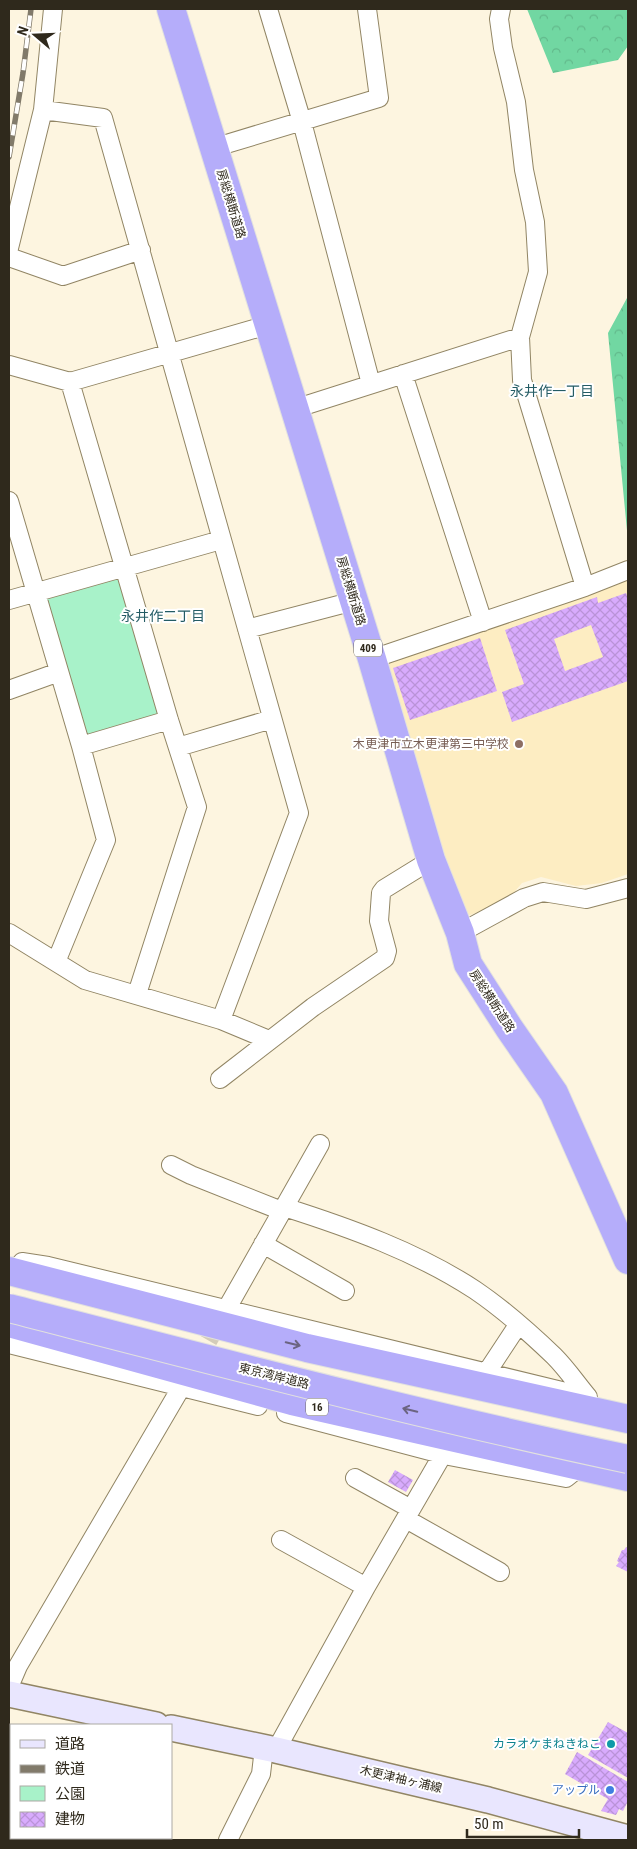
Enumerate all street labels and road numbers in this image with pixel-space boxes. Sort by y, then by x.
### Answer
street label: 房総横断道路 [214,168,248,240]
street label: 房総横断道路 [334,555,368,627]
road number: 409 [354,640,382,656]
street label: 房総横断道路 [467,967,517,1035]
street label: 東京湾岸道路 [237,1360,311,1392]
road number: 16 [306,1398,328,1415]
street label: 木更津袖ヶ浦線 [358,1763,444,1795]

